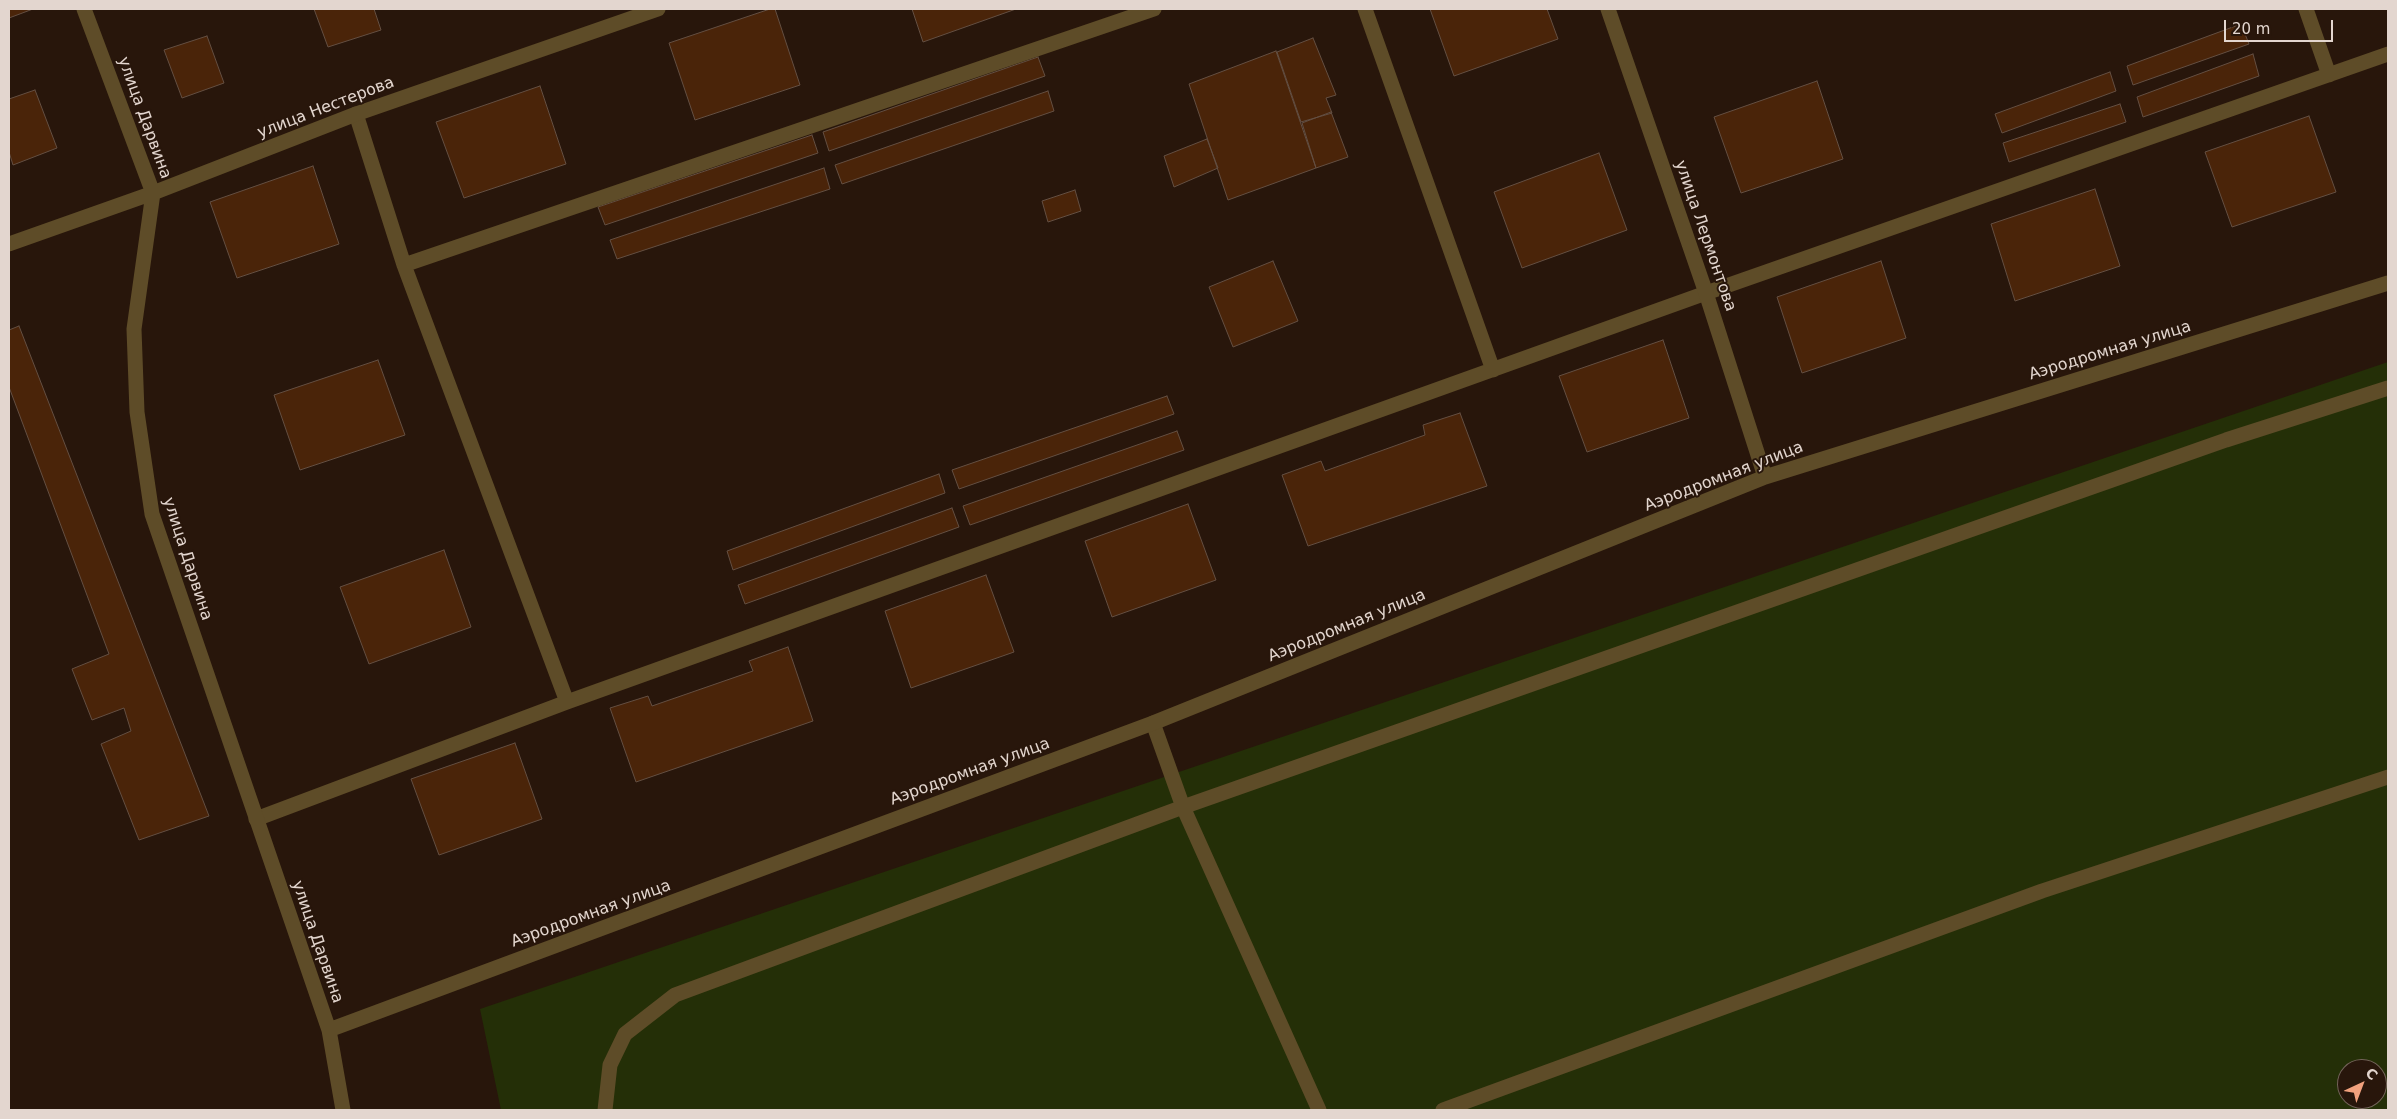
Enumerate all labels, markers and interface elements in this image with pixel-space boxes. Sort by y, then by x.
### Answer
scale bar [2227,10,2336,42]
text: 20 m [2232,20,2270,38]
street label: улица Дарвина [113,54,175,182]
street label: улица Нестерова [255,73,397,143]
street label: улица Лермонтова [1670,158,1740,314]
street label: Аэродромная улица [2027,317,2193,385]
street label: Аэродромная улица [1642,438,1806,516]
street label: улица Дарвина [158,495,216,623]
street label: Аэродромная улица [1265,586,1429,666]
street label: Аэродромная улица [888,734,1052,810]
street label: Аэродромная улица [509,876,673,952]
street label: улица Дарвина [287,878,347,1006]
north arrow [2337,1059,2387,1109]
text: С [2362,1064,2381,1083]

